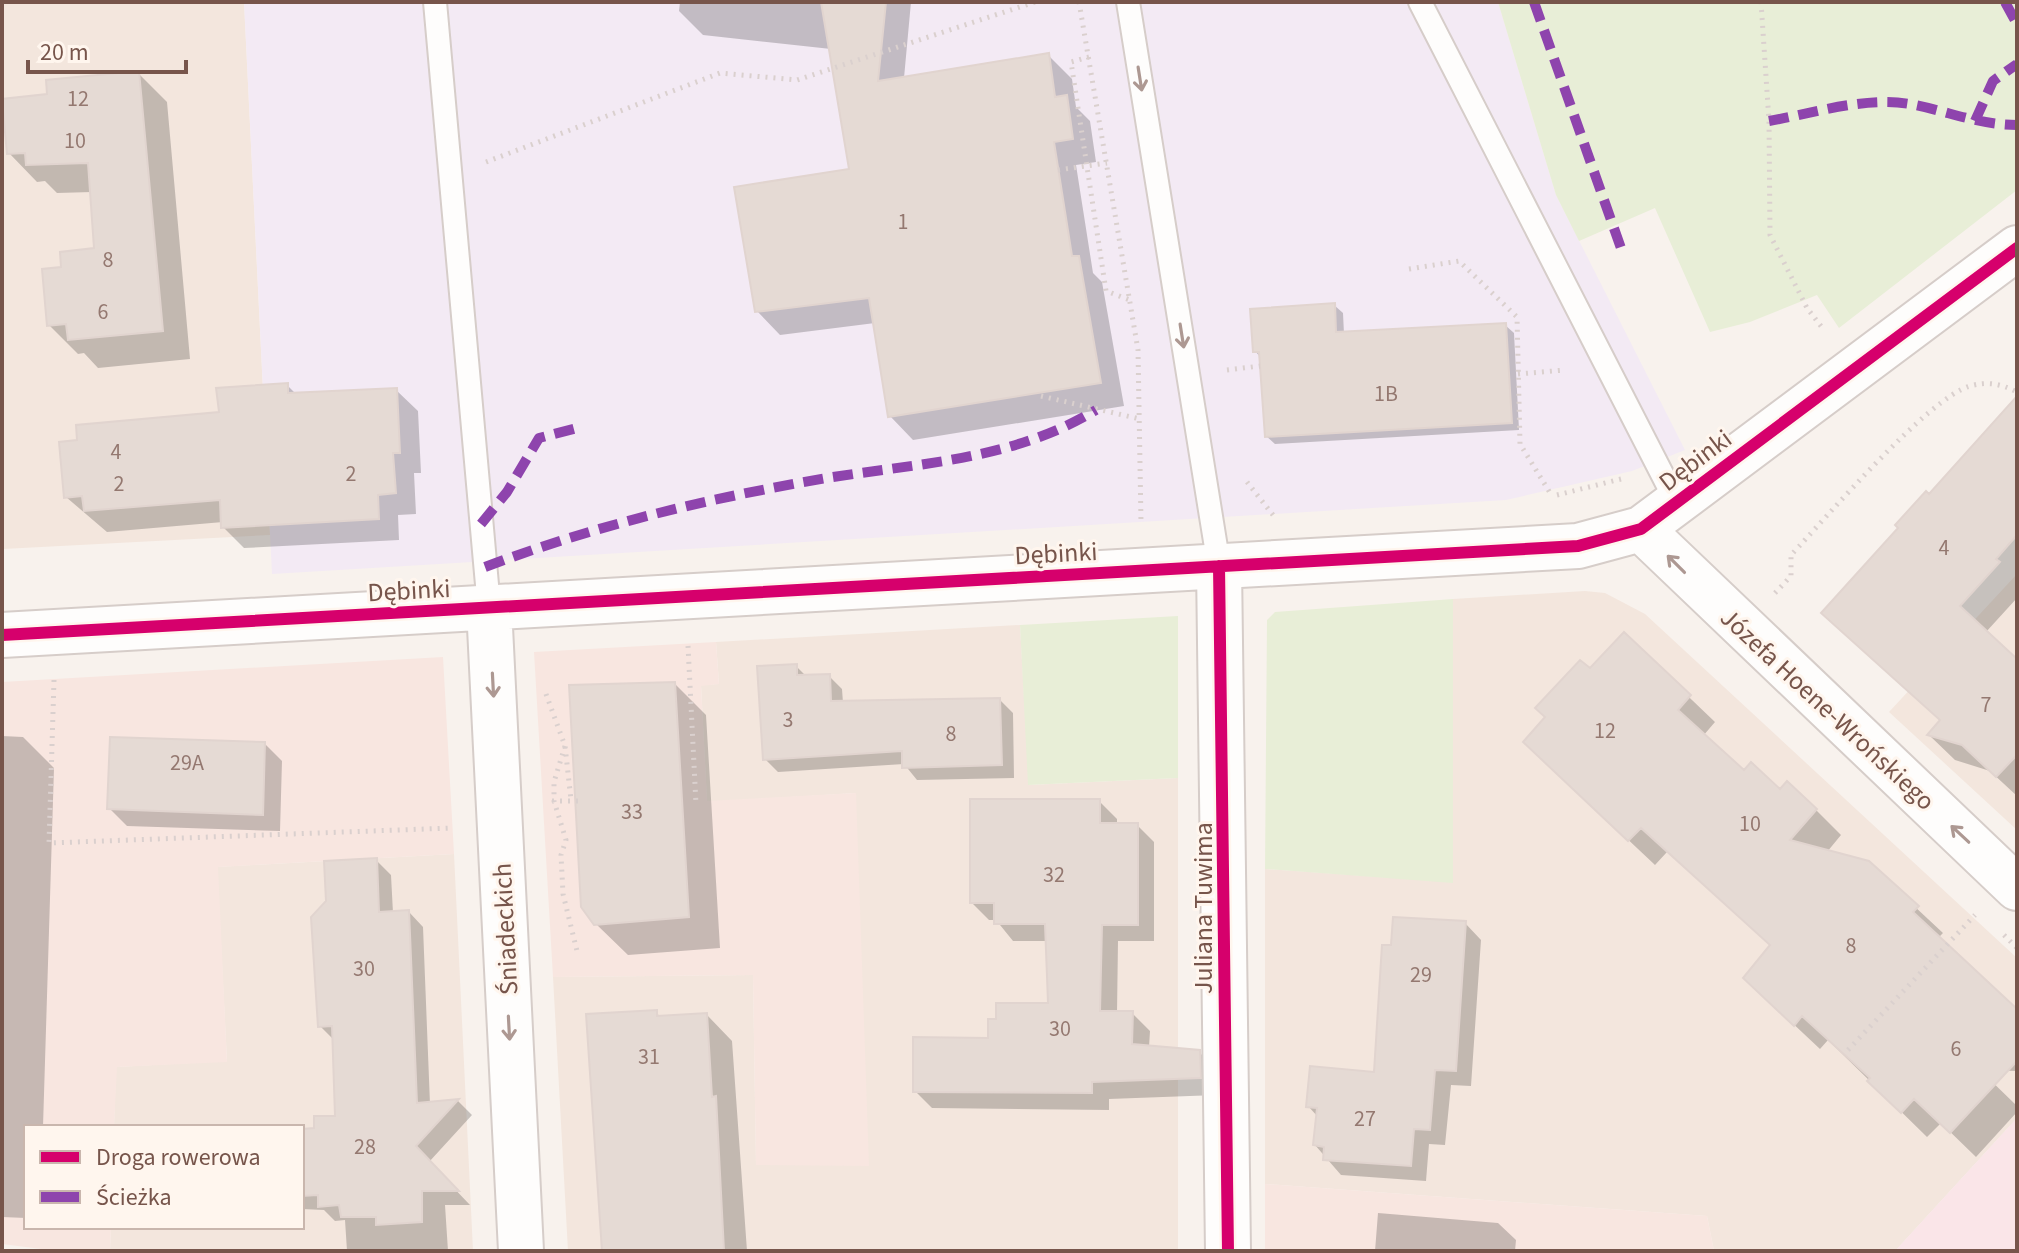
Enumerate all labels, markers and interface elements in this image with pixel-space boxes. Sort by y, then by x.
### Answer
scale bar [28,24,186,74]
text: 20 m [40,35,89,70]
one-way arrow [1133,66,1148,91]
house number: 12 [67,83,89,115]
house number: 10 [64,125,86,157]
house number: 1 [898,206,908,238]
house number: 8 [103,244,114,276]
house number: 6 [98,296,109,328]
one-way arrow [1175,322,1190,348]
house number: 1B [1374,378,1398,410]
street label: Dębinki [1651,421,1740,500]
house number: 4 [111,436,122,468]
house number: 2 [346,458,356,490]
house number: 2 [114,468,124,500]
house number: 4 [1939,532,1950,564]
street label: Dębinki [1014,533,1099,574]
one-way arrow [1667,555,1686,574]
street label: Dębinki [367,570,452,611]
street label: Józefa Hoene-Wrońskiego [1712,600,1943,819]
one-way arrow [485,671,500,698]
house number: 7 [1981,689,1992,721]
house number: 3 [783,704,793,736]
house number: 12 [1594,715,1616,747]
house number: 8 [946,718,957,750]
house number: 29A [170,747,204,779]
house number: 33 [621,796,643,828]
house number: 10 [1739,808,1761,840]
street label: Juliana Tuwima [1185,822,1222,994]
one-way arrow [1951,826,1971,844]
house number: 32 [1043,859,1065,891]
street label: Śniadeckich [484,862,527,996]
house number: 8 [1846,930,1857,962]
house number: 30 [353,953,375,985]
house number: 29 [1410,959,1432,991]
house number: 30 [1049,1013,1071,1045]
one-way arrow [502,1014,517,1041]
house number: 6 [1951,1033,1962,1065]
house number: 31 [638,1041,660,1073]
house number: 27 [1354,1103,1376,1135]
legend [24,1125,304,1229]
house number: 28 [354,1131,376,1163]
text: Droga rowerowa [96,1140,261,1175]
text: Ścieżka [96,1180,172,1215]

